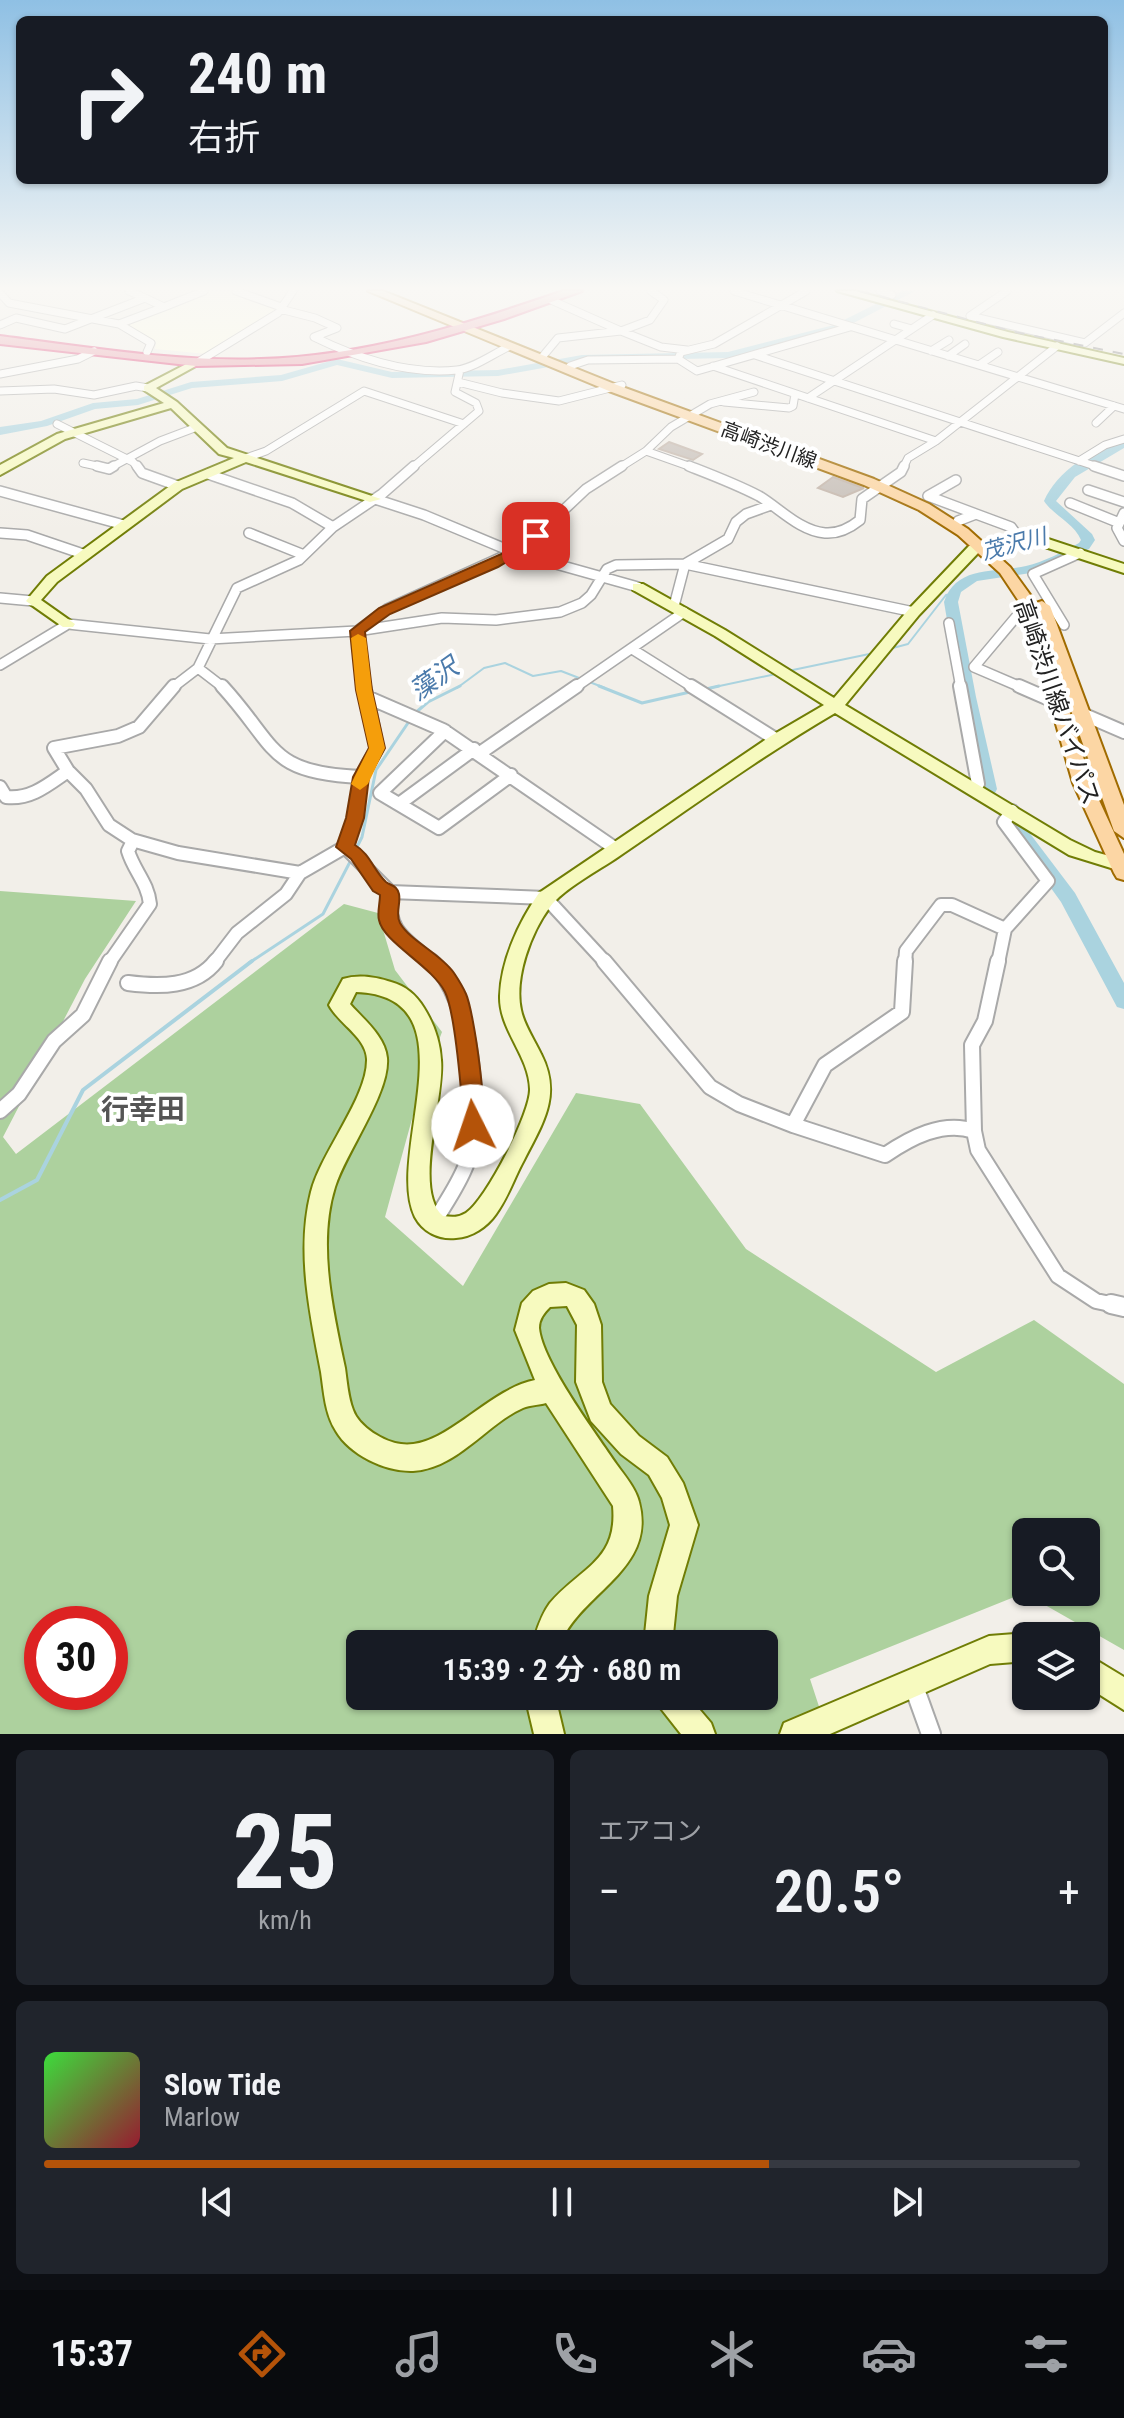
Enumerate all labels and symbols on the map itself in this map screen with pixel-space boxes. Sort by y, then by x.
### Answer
street label: 高崎渋川線 [718,417,820,473]
pin [502,502,570,570]
water label: 茂沢川 [979,523,1051,565]
street label: 高崎渋川線バイパス [1009,596,1105,808]
water label: 藻沢 [404,650,466,706]
position arrow [431,1084,515,1168]
district label: 行幸田 [101,1093,185,1126]
speed limit sign: 30 [24,1606,128,1710]

